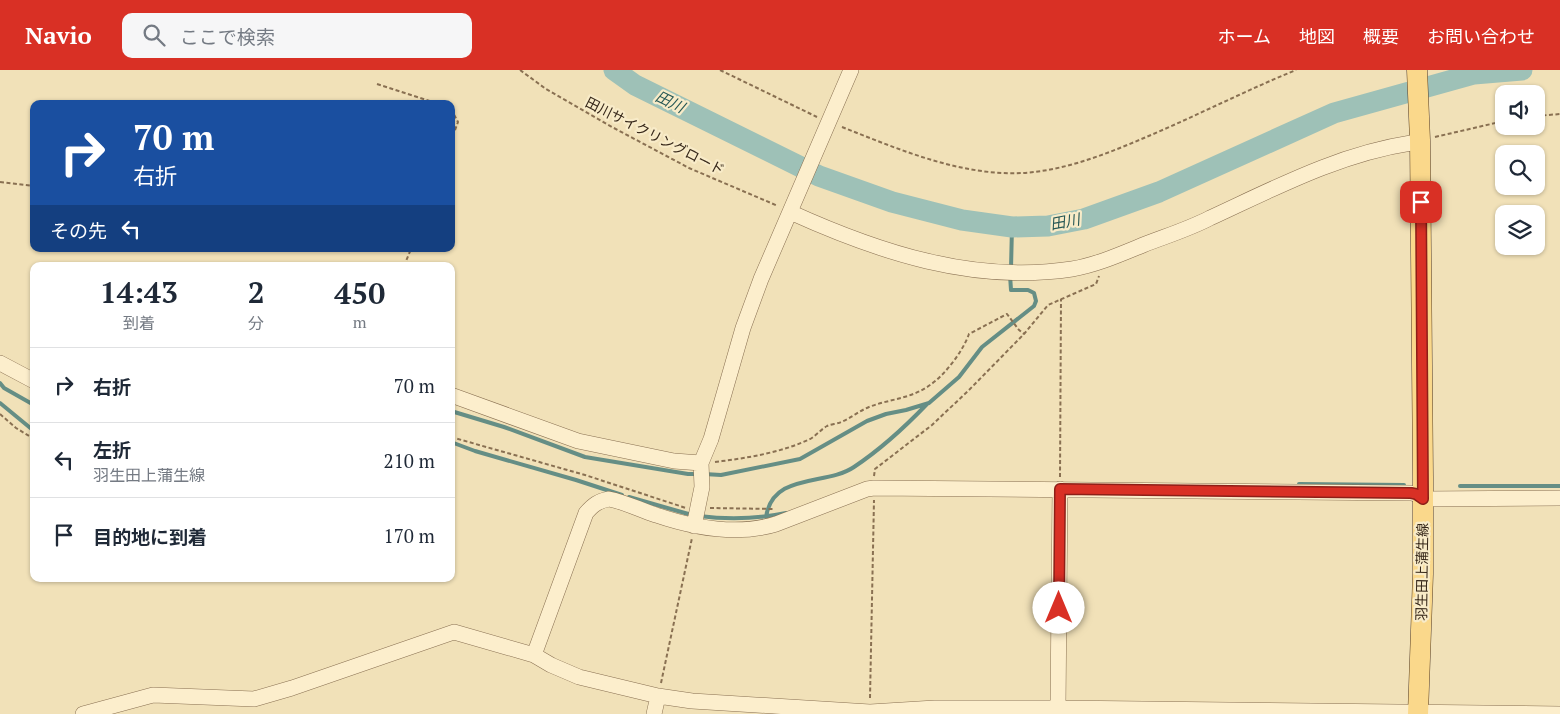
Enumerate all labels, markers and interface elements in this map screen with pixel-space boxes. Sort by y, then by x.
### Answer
search box [122,13,472,58]
text: Navio [25,19,92,51]
icon: search [140,21,168,49]
text: ここで検索 [180,24,275,49]
text: ホーム [1218,24,1271,48]
text: 地図 [1299,24,1335,48]
text: 概要 [1363,24,1399,48]
text: お問い合わせ [1427,24,1535,48]
map controls [1495,85,1545,255]
button: sound [1495,85,1545,135]
water label: 田川 [653,86,690,118]
street label: 田川サイクリングロード [582,92,728,179]
text: 70 m [133,114,214,160]
icon: right [50,120,115,185]
button: search [1495,145,1545,195]
text: 右折 [133,161,177,190]
pin [1400,181,1442,223]
icon: arrive [1407,188,1435,216]
button: layers [1495,205,1545,255]
water label: 田川 [1048,208,1083,234]
icon: left [117,215,145,243]
text: その先 [50,218,107,243]
text: 14:43 [100,272,178,312]
text: 2 [248,272,265,312]
text: 450 [334,273,385,313]
text: m [353,311,367,333]
text: 到着 [123,312,155,334]
text: 分 [248,312,264,334]
icon: right [50,371,78,399]
text: 70 m [394,373,435,398]
text: 右折 [93,374,131,399]
text: 左折 [93,437,131,462]
icon: left [50,446,78,474]
text: 210 m [384,448,435,473]
text: 羽生田上蒲生線 [93,464,205,486]
icon: arrive [50,521,78,549]
text: 170 m [384,523,435,548]
street label: 羽生田上蒲生線 [1411,523,1432,621]
text: 目的地に到着 [93,524,207,549]
position arrow [1032,581,1084,633]

